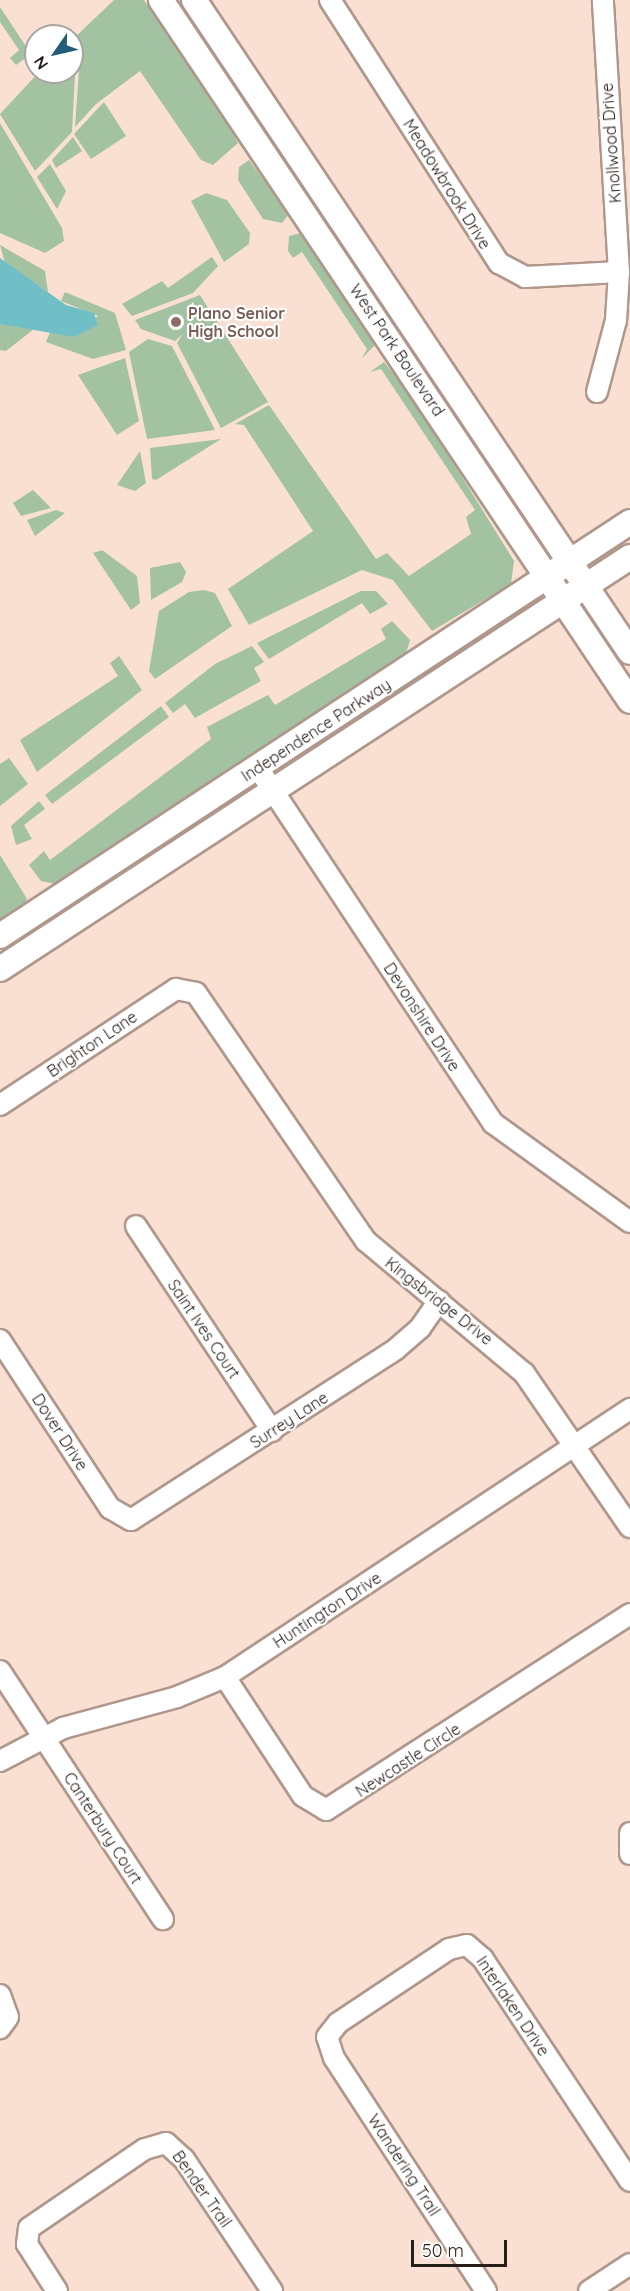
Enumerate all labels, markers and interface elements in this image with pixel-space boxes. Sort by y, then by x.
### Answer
north arrow [24,24,84,84]
text: N [29,52,52,73]
street label: Knollwood Drive [597,82,625,204]
street label: Meadowbrook Drive [399,115,495,253]
street label: West Park Boulevard [346,280,448,420]
place label: Plano Senior High School [188,303,285,341]
marker: Plano Senior High School [169,315,183,329]
street label: Independence Parkway [238,674,394,786]
street label: Devonshire Drive [380,959,464,1075]
street label: Brighton Lane [43,1007,141,1081]
street label: Kingsbridge Drive [381,1253,497,1349]
street label: Saint Ives Court [164,1276,244,1382]
street label: Surrey Lane [246,1388,332,1452]
street label: Dover Drive [28,1390,92,1474]
street label: Huntington Drive [269,1568,385,1652]
street label: Newcastle Circle [352,1719,464,1801]
street label: Canterbury Court [60,1769,146,1887]
street label: Interlaken Drive [472,1952,554,2060]
street label: Wandering Trail [364,2110,444,2220]
street label: Bender Trail [168,2147,236,2231]
scale bar [414,2228,510,2266]
text: 50 m [422,2239,464,2262]

